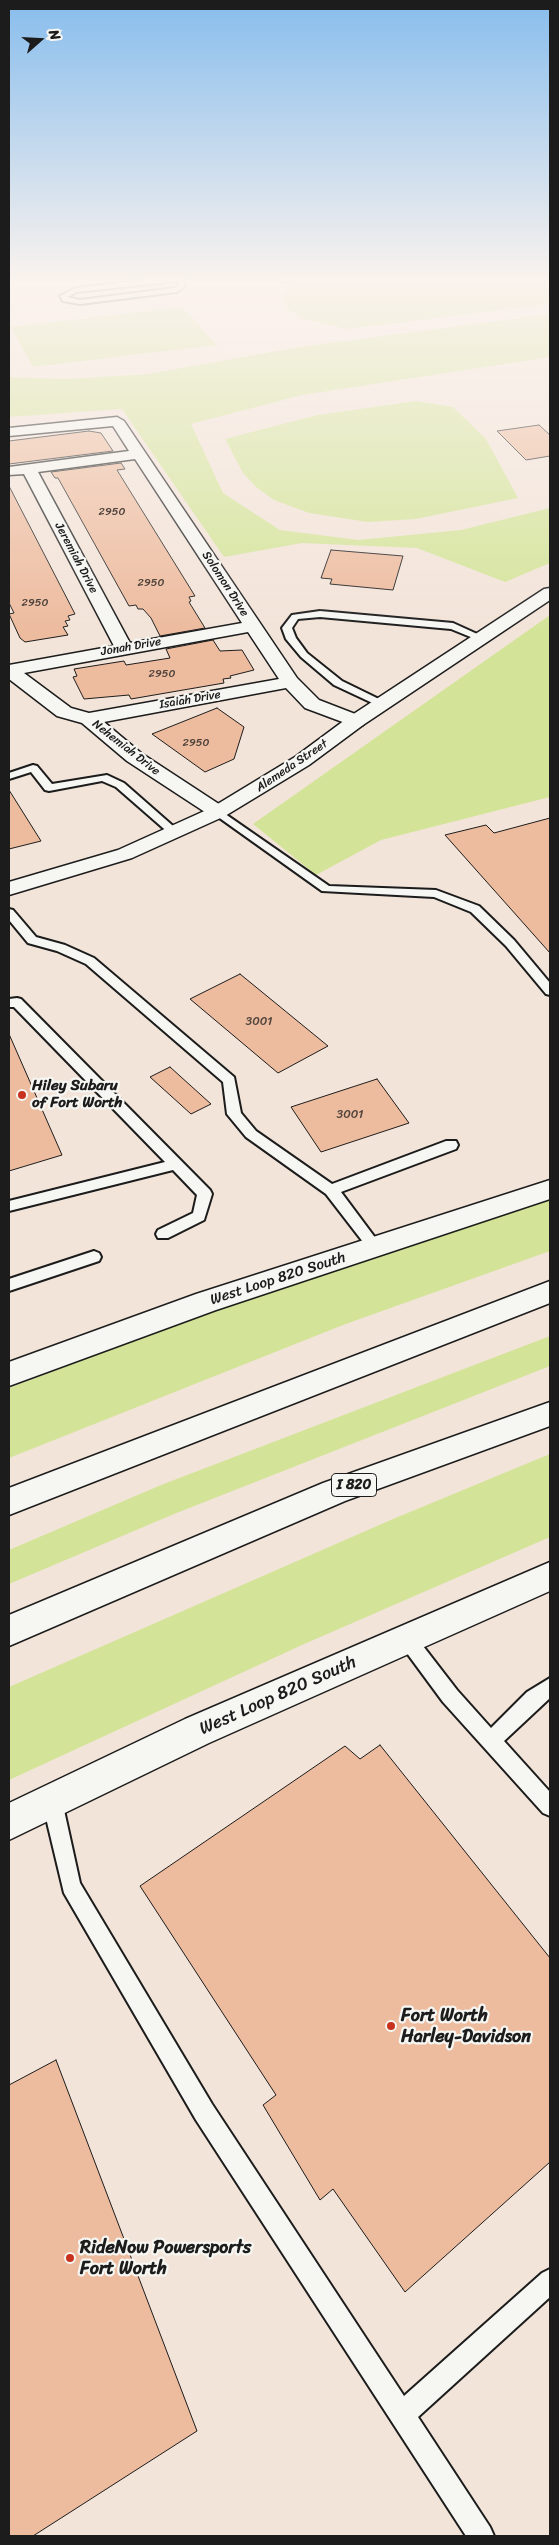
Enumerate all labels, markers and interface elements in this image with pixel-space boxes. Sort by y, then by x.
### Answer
north arrow [15,15,65,65]
text: N [41,26,68,44]
house number: 2950 [99,505,125,519]
street label: Jeremiah Drive [51,520,101,596]
street label: Solomon Drive [199,549,251,619]
house number: 2950 [138,576,164,590]
house number: 2950 [22,596,48,610]
street label: Jonah Drive [100,635,162,659]
house number: 2950 [149,667,175,681]
street label: Isaiah Drive [158,688,222,712]
street label: Nehemiah Drive [89,717,163,779]
house number: 2950 [183,736,209,750]
street label: Alemeda Street [253,737,331,795]
house number: 3001 [246,1015,272,1029]
place label: Hiley Subaru of Fort Worth [32,1077,122,1112]
marker: Hiley Subaru of Fort Worth [16,1089,28,1101]
house number: 3001 [337,1108,363,1122]
street label: West Loop 820 South [208,1249,348,1309]
road number: I 820 [332,1474,376,1496]
street label: West Loop 820 South [196,1652,360,1740]
place label: Fort Worth Harley-Davidson [401,2005,531,2048]
marker: Fort Worth Harley-Davidson [385,2020,397,2032]
place label: RideNow Powersports Fort Worth [80,2237,251,2280]
marker: RideNow Powersports Fort Worth [64,2252,76,2264]

